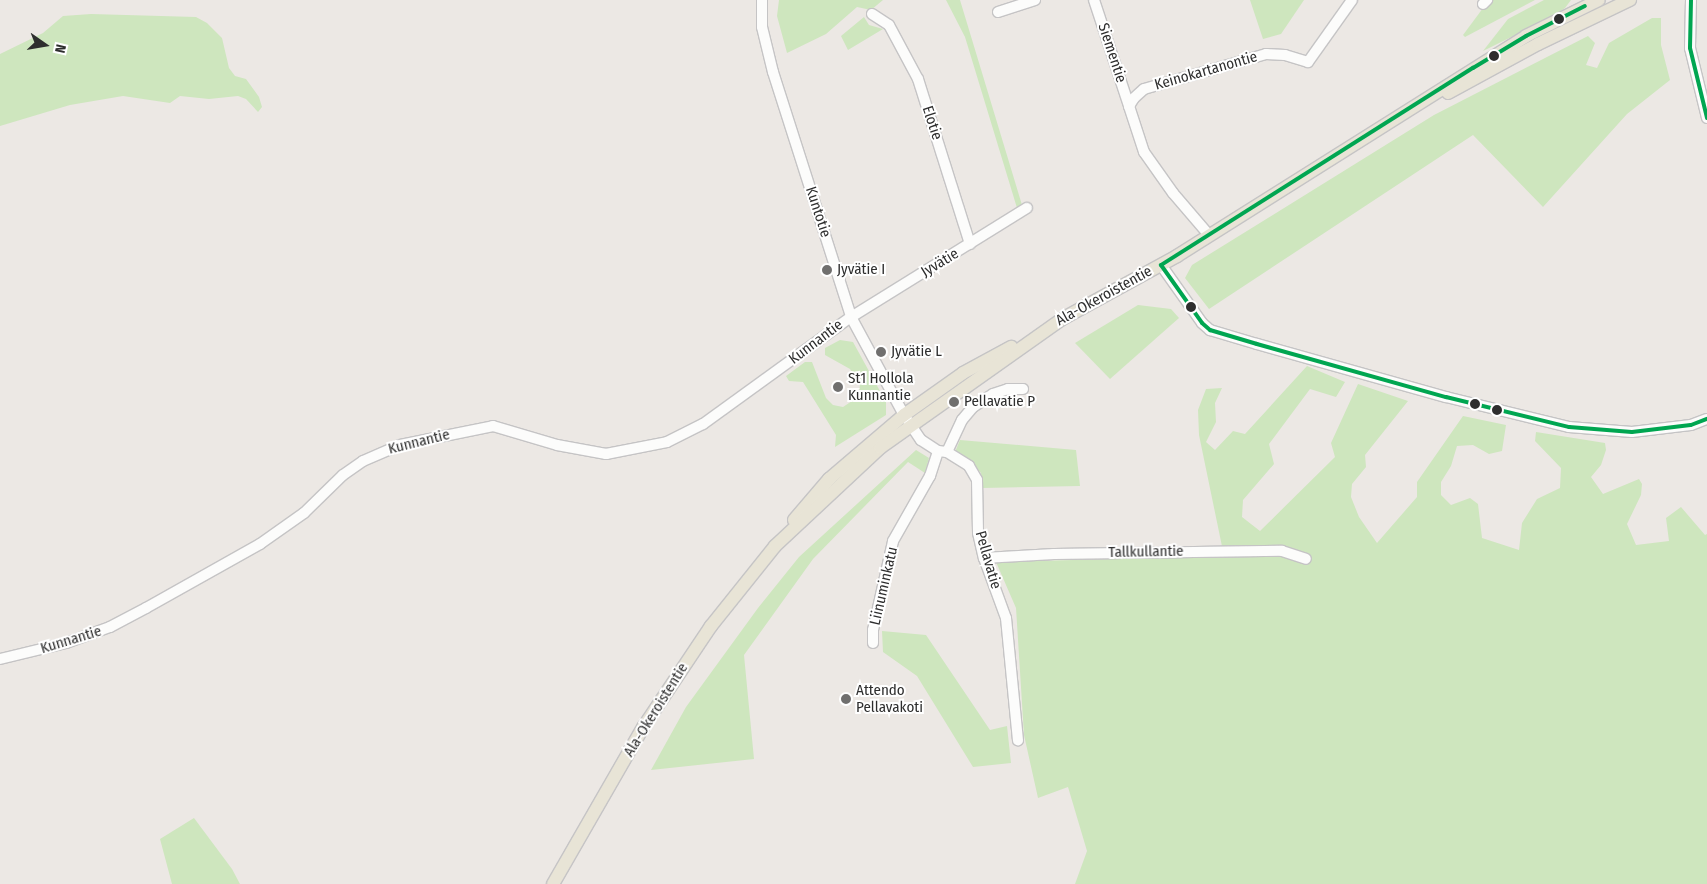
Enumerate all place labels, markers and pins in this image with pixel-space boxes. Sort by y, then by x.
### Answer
unlabelled marker [1554,14,1564,24]
unlabelled marker [1489,51,1499,61]
place label: Jyvätie I [837,261,885,279]
marker: Jyvätie I [821,264,833,276]
unlabelled marker [1186,302,1196,312]
place label: Jyvätie L [891,343,942,361]
marker: Jyvätie L [875,346,887,358]
place label: St1 Hollola Kunnantie [848,369,913,404]
marker: St1 Hollola Kunnantie [832,381,844,393]
place label: Pellavatie P [964,393,1035,411]
marker: Pellavatie P [948,396,960,408]
unlabelled marker [1470,399,1480,409]
unlabelled marker [1492,405,1502,415]
place label: Attendo Pellavakoti [856,681,923,716]
marker: Attendo Pellavakoti [840,693,852,705]

